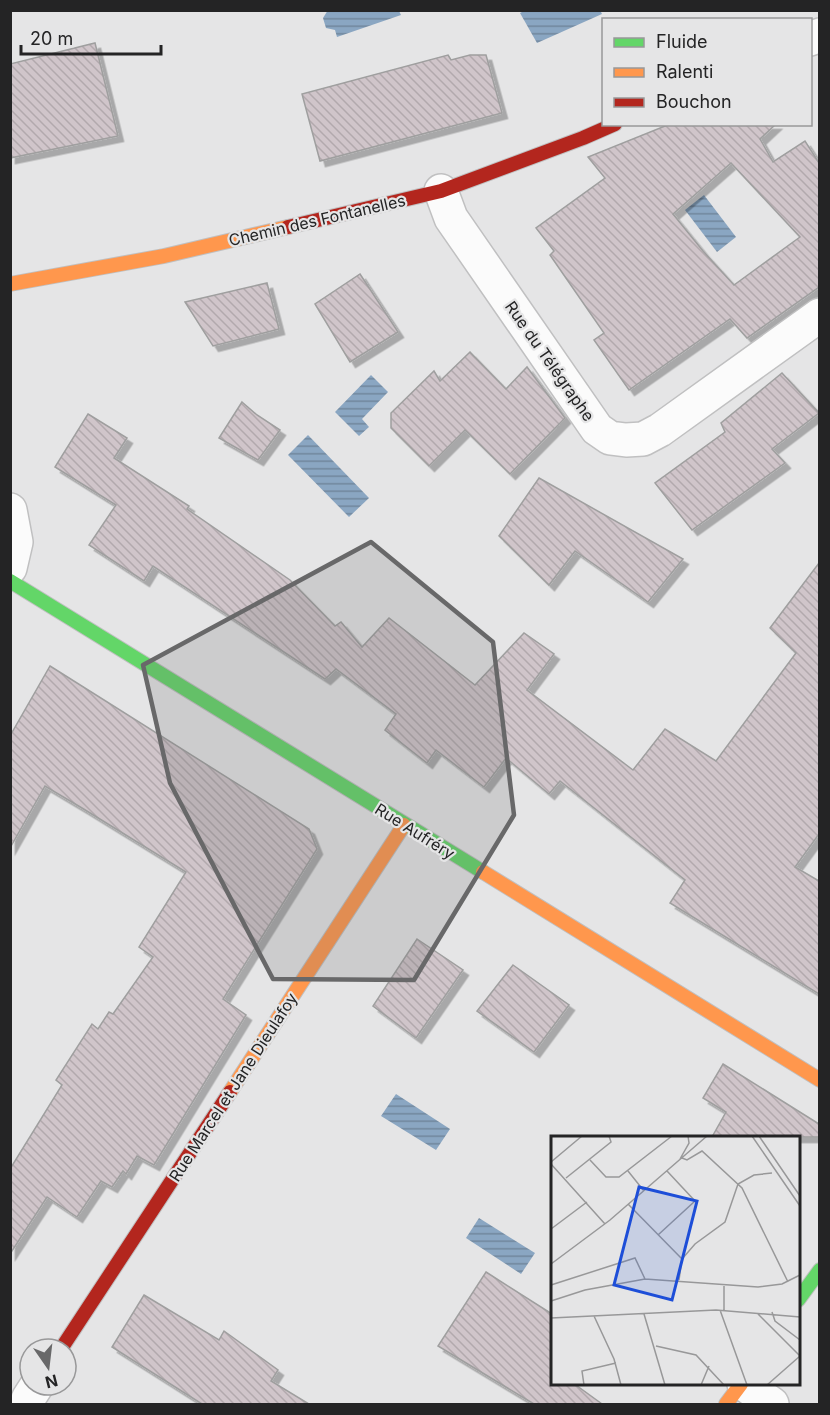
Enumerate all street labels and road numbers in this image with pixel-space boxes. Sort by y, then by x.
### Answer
street label: Chemin des Fontanelles [227,190,407,250]
street label: Rue du Télégraphe [501,297,599,425]
street label: Rue Aufréry [371,799,459,863]
street label: Rue Marcel et Jane Dieulafoy [164,989,302,1185]

